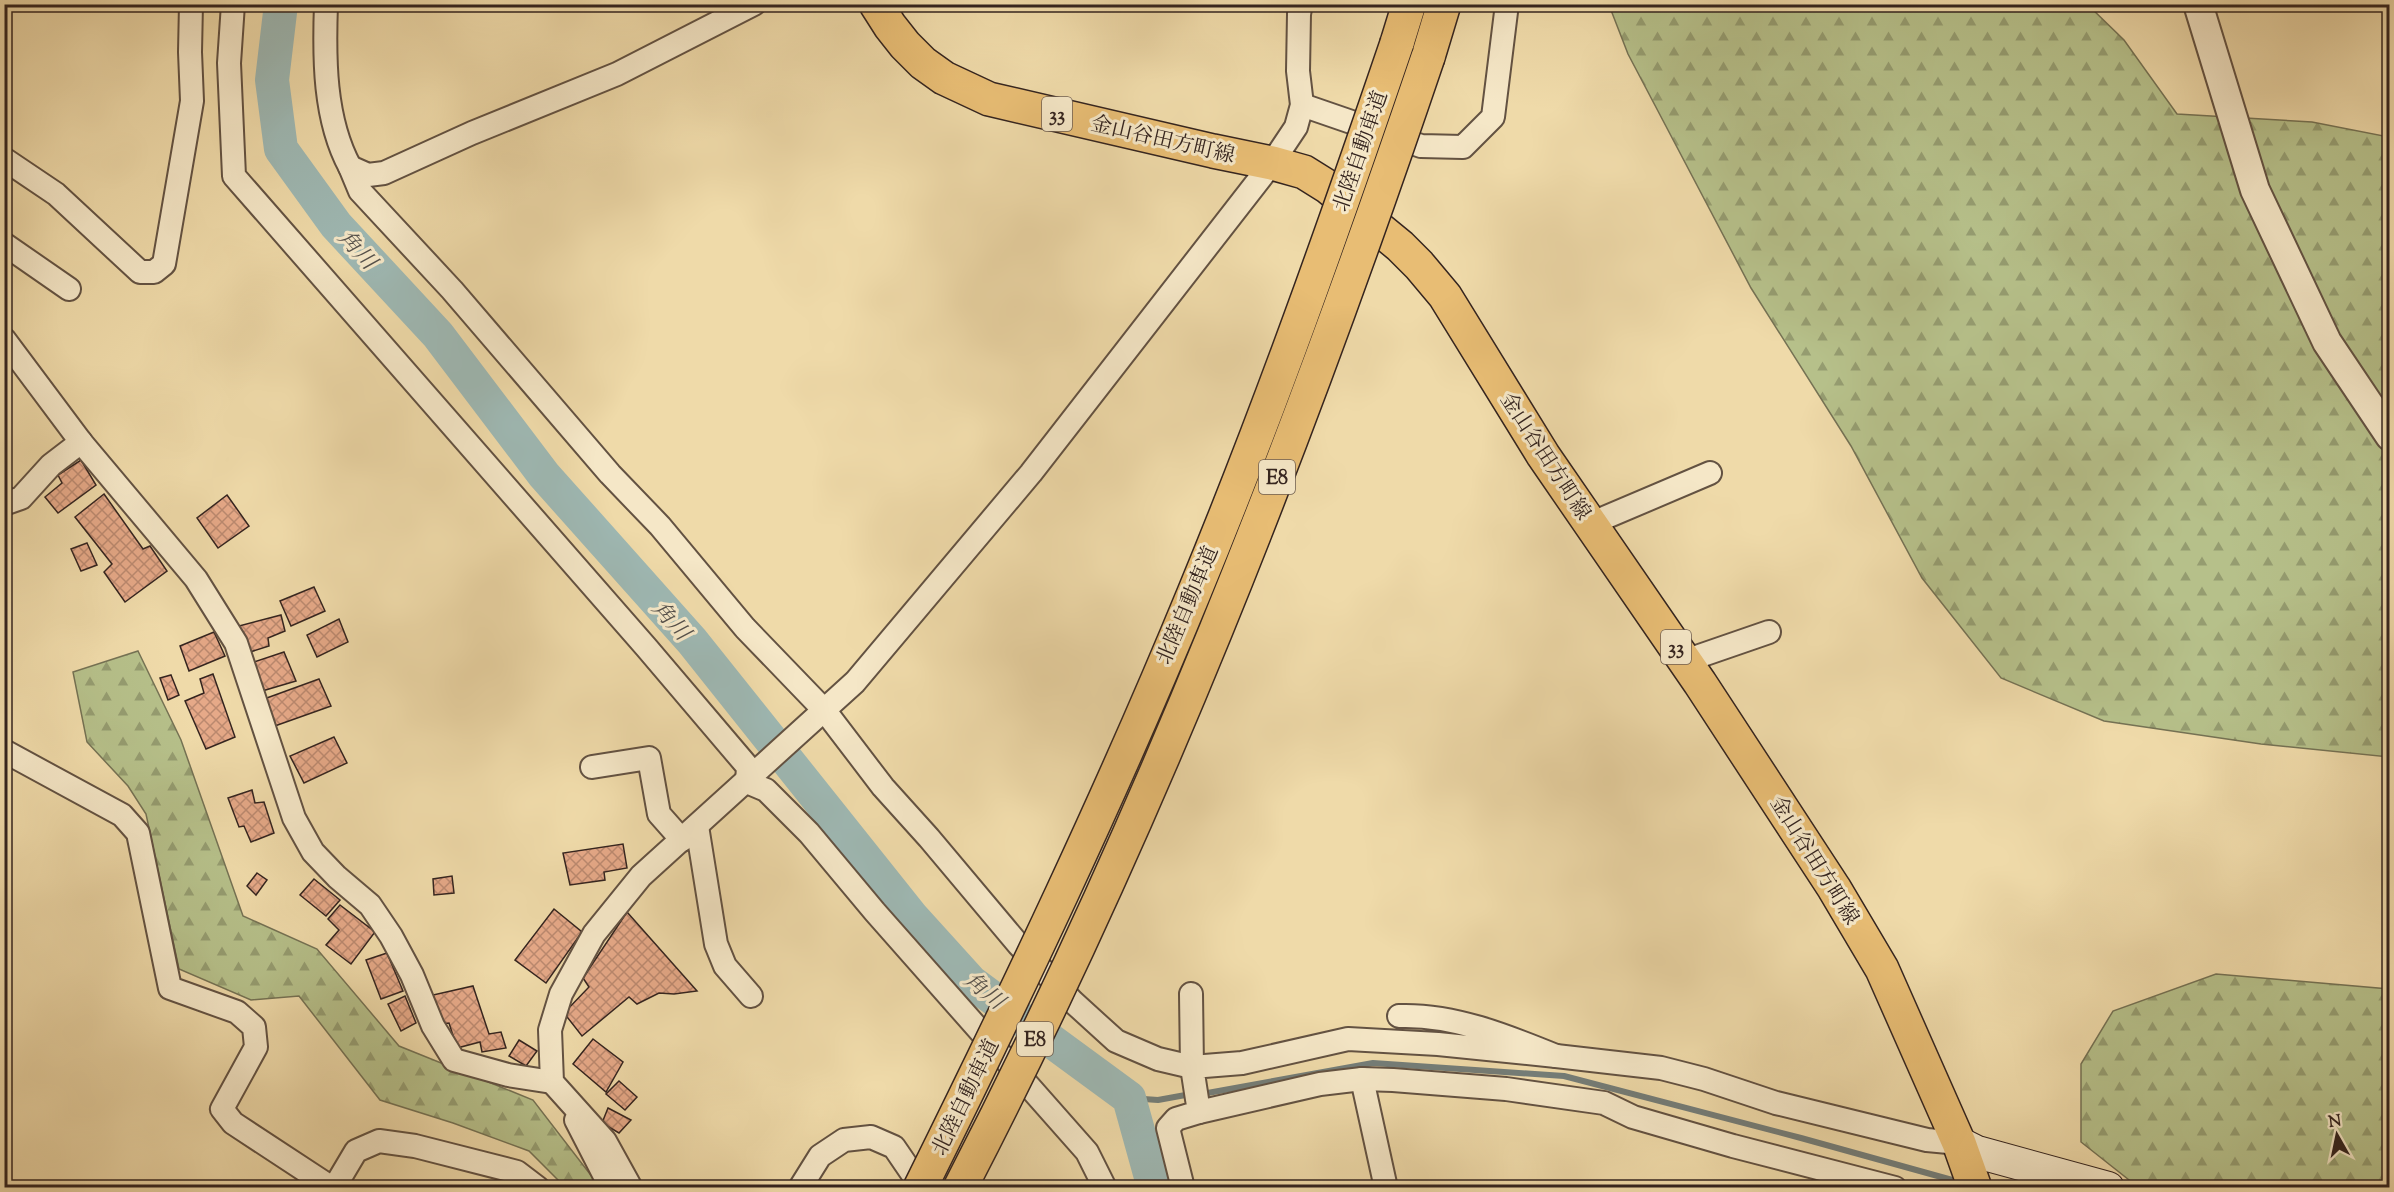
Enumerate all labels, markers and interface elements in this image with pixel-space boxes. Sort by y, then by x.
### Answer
street label: 北陸自動車道 [1327,87,1397,216]
road number: 33 [1042,97,1072,131]
street label: 金山谷田方町線 [1088,110,1238,172]
water label: 角川 [329,224,384,280]
street label: 金山谷田方町線 [1492,387,1597,527]
road number: E8 [1259,460,1295,494]
street label: 北陸自動車道 [1150,542,1227,670]
water label: 角川 [643,595,698,651]
road number: 33 [1661,630,1691,664]
street label: 金山谷田方町線 [1762,791,1865,931]
water label: 角川 [956,966,1012,1020]
road number: E8 [1017,1022,1053,1056]
street label: 北陸自動車道 [926,1035,1008,1161]
north arrow [2307,1105,2367,1165]
text: N [2327,1110,2343,1135]

